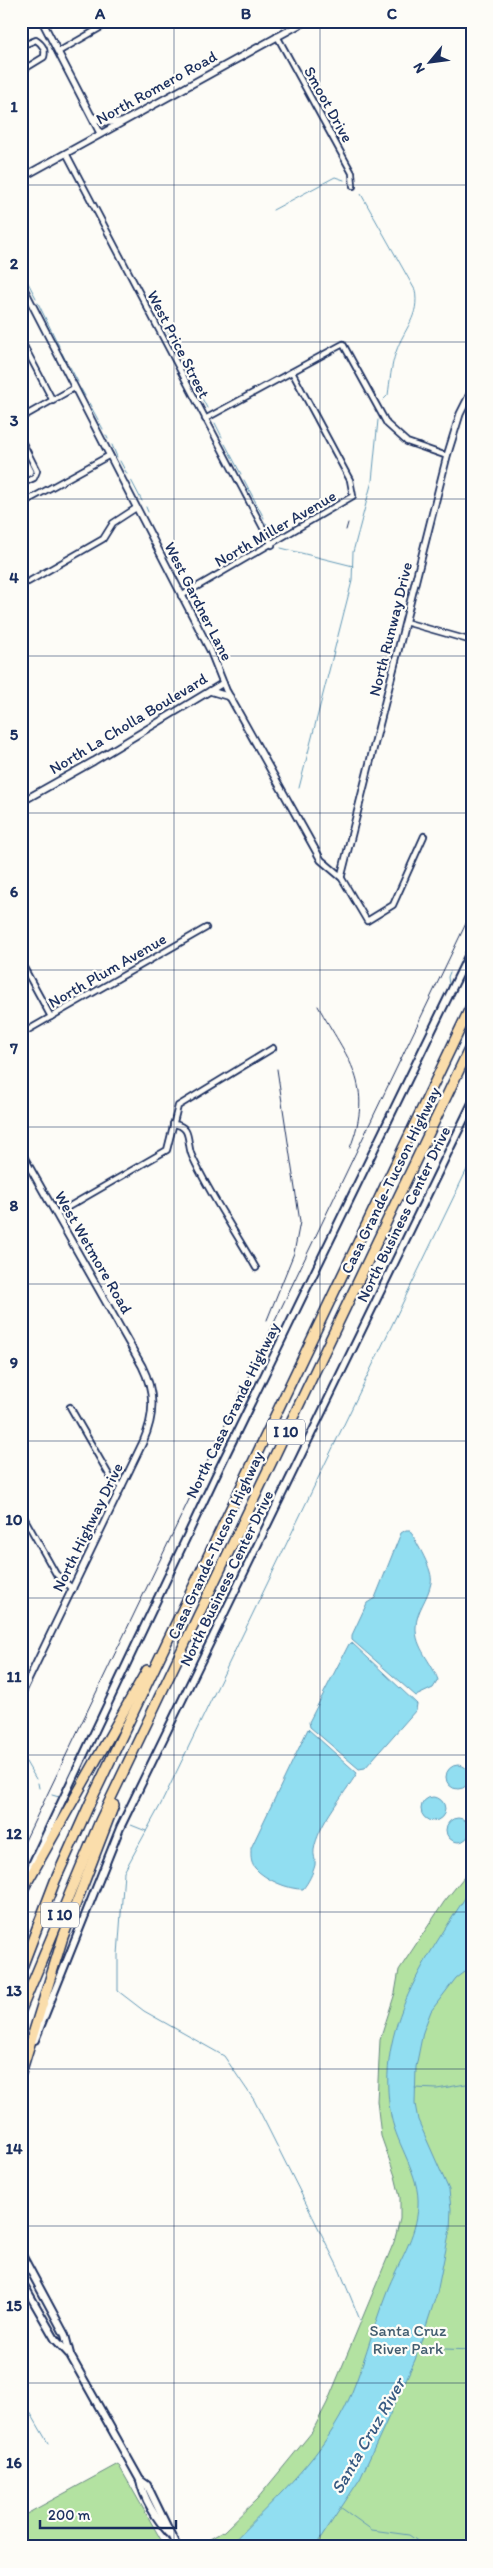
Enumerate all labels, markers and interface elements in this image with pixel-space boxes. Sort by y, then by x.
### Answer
text: A [94,4,106,23]
text: B [241,4,252,23]
text: C [387,4,398,23]
north arrow [406,38,456,88]
street label: North Romero Road [92,46,220,129]
text: N [409,60,429,76]
street label: Smoot Drive [300,63,357,146]
text: 1 [10,97,18,116]
text: 2 [10,254,19,273]
street label: West Price Street [143,287,214,401]
text: 3 [10,411,19,430]
street label: North Miller Avenue [211,486,340,571]
street label: West Gardner Lane [160,539,237,664]
street label: North Runway Drive [365,560,416,698]
text: 4 [9,568,19,587]
street label: North La Cholla Boulevard [46,669,211,778]
text: 5 [10,725,19,744]
text: 6 [10,882,19,901]
street label: North Plum Avenue [45,929,170,1012]
text: 7 [9,1039,18,1058]
street label: Casa Grande-Tucson Highway [337,1083,444,1277]
street label: North Business Center Drive [353,1123,454,1305]
street label: West Wetmore Road [51,1188,137,1317]
text: 8 [10,1196,19,1215]
street label: North Casa Grande Highway [181,1319,284,1501]
text: 9 [10,1353,18,1372]
road number: I 10 [267,1420,305,1444]
street label: Casa Grande-Tucson Highway [163,1448,268,1642]
street label: North Highway Drive [48,1460,127,1595]
street label: North Business Center Drive [176,1487,277,1669]
text: 10 [5,1510,23,1529]
text: 11 [7,1667,22,1686]
text: 12 [6,1824,23,1843]
road number: I 10 [41,1902,79,1928]
text: 13 [6,1981,22,2000]
text: 14 [5,2139,23,2158]
text: 15 [6,2296,23,2315]
park label: Santa Cruz River Park [370,2321,447,2358]
water label: Santa Cruz River [326,2373,411,2498]
text: 16 [6,2453,22,2472]
scale bar [40,2498,176,2530]
text: 200 m [48,2506,91,2524]

